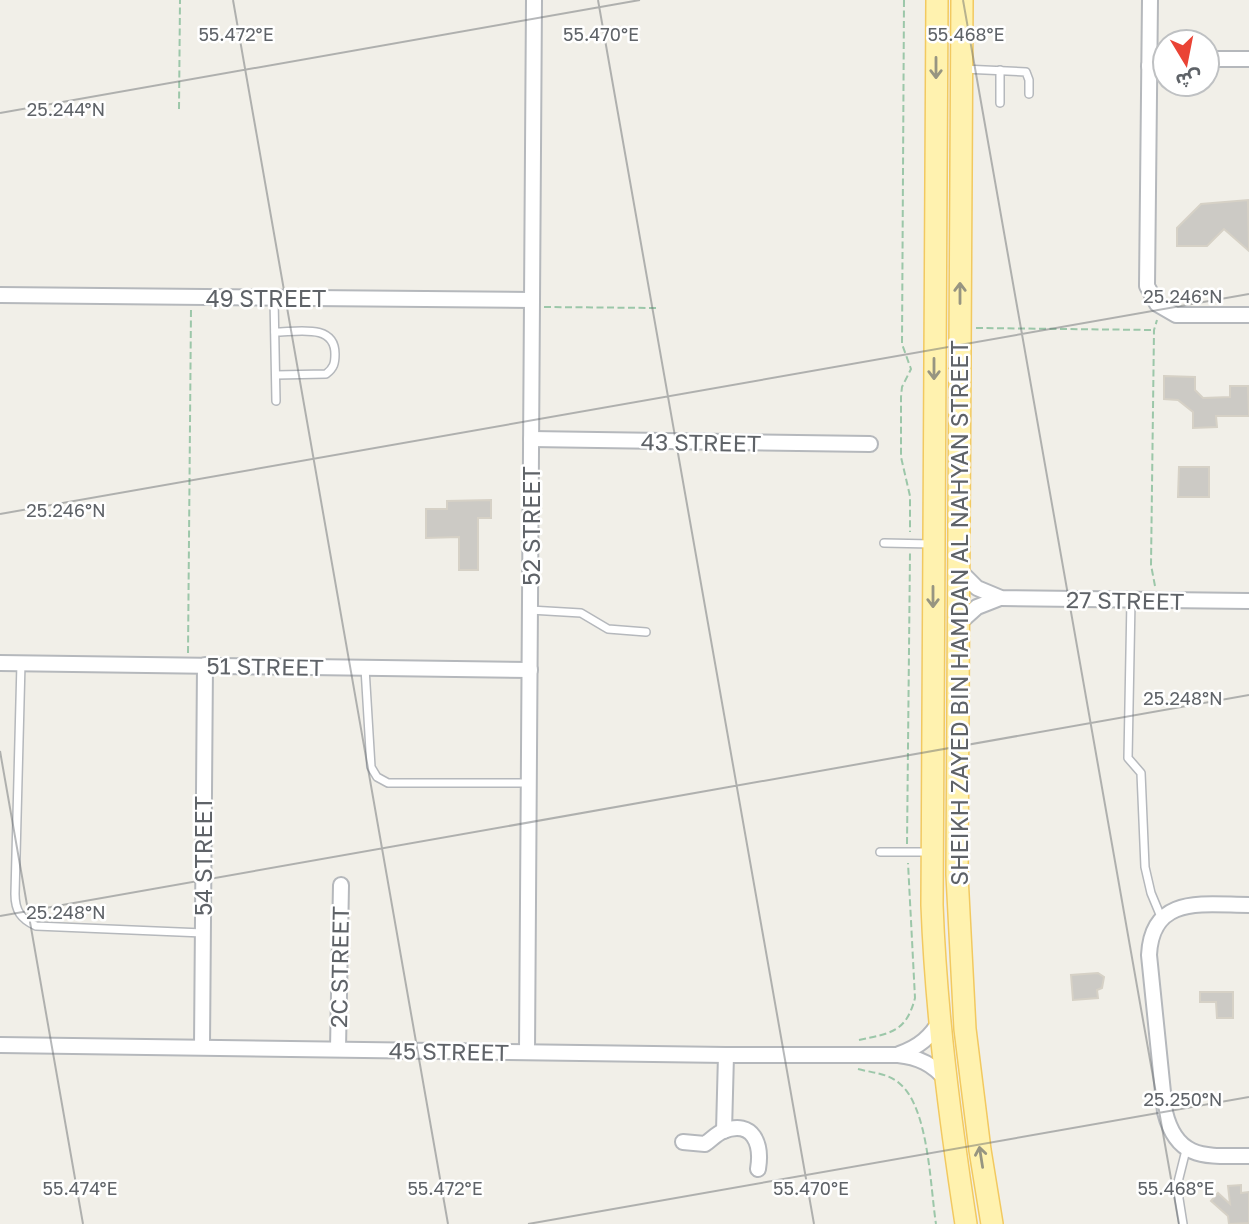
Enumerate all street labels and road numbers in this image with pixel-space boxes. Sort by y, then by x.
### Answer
street label: 49 STREET [206,284,326,312]
street label: SHEIKH ZAYED BIN HAMDAN AL NAHYAN STREET [945,340,973,886]
street label: 43 STREET [641,427,761,457]
street label: 52 STREET [517,466,545,586]
street label: 27 STREET [1066,585,1184,615]
street label: 51 STREET [206,651,324,681]
street label: 54 STREET [189,796,217,916]
street label: 2C STREET [324,906,354,1028]
street label: 45 STREET [389,1036,509,1066]

